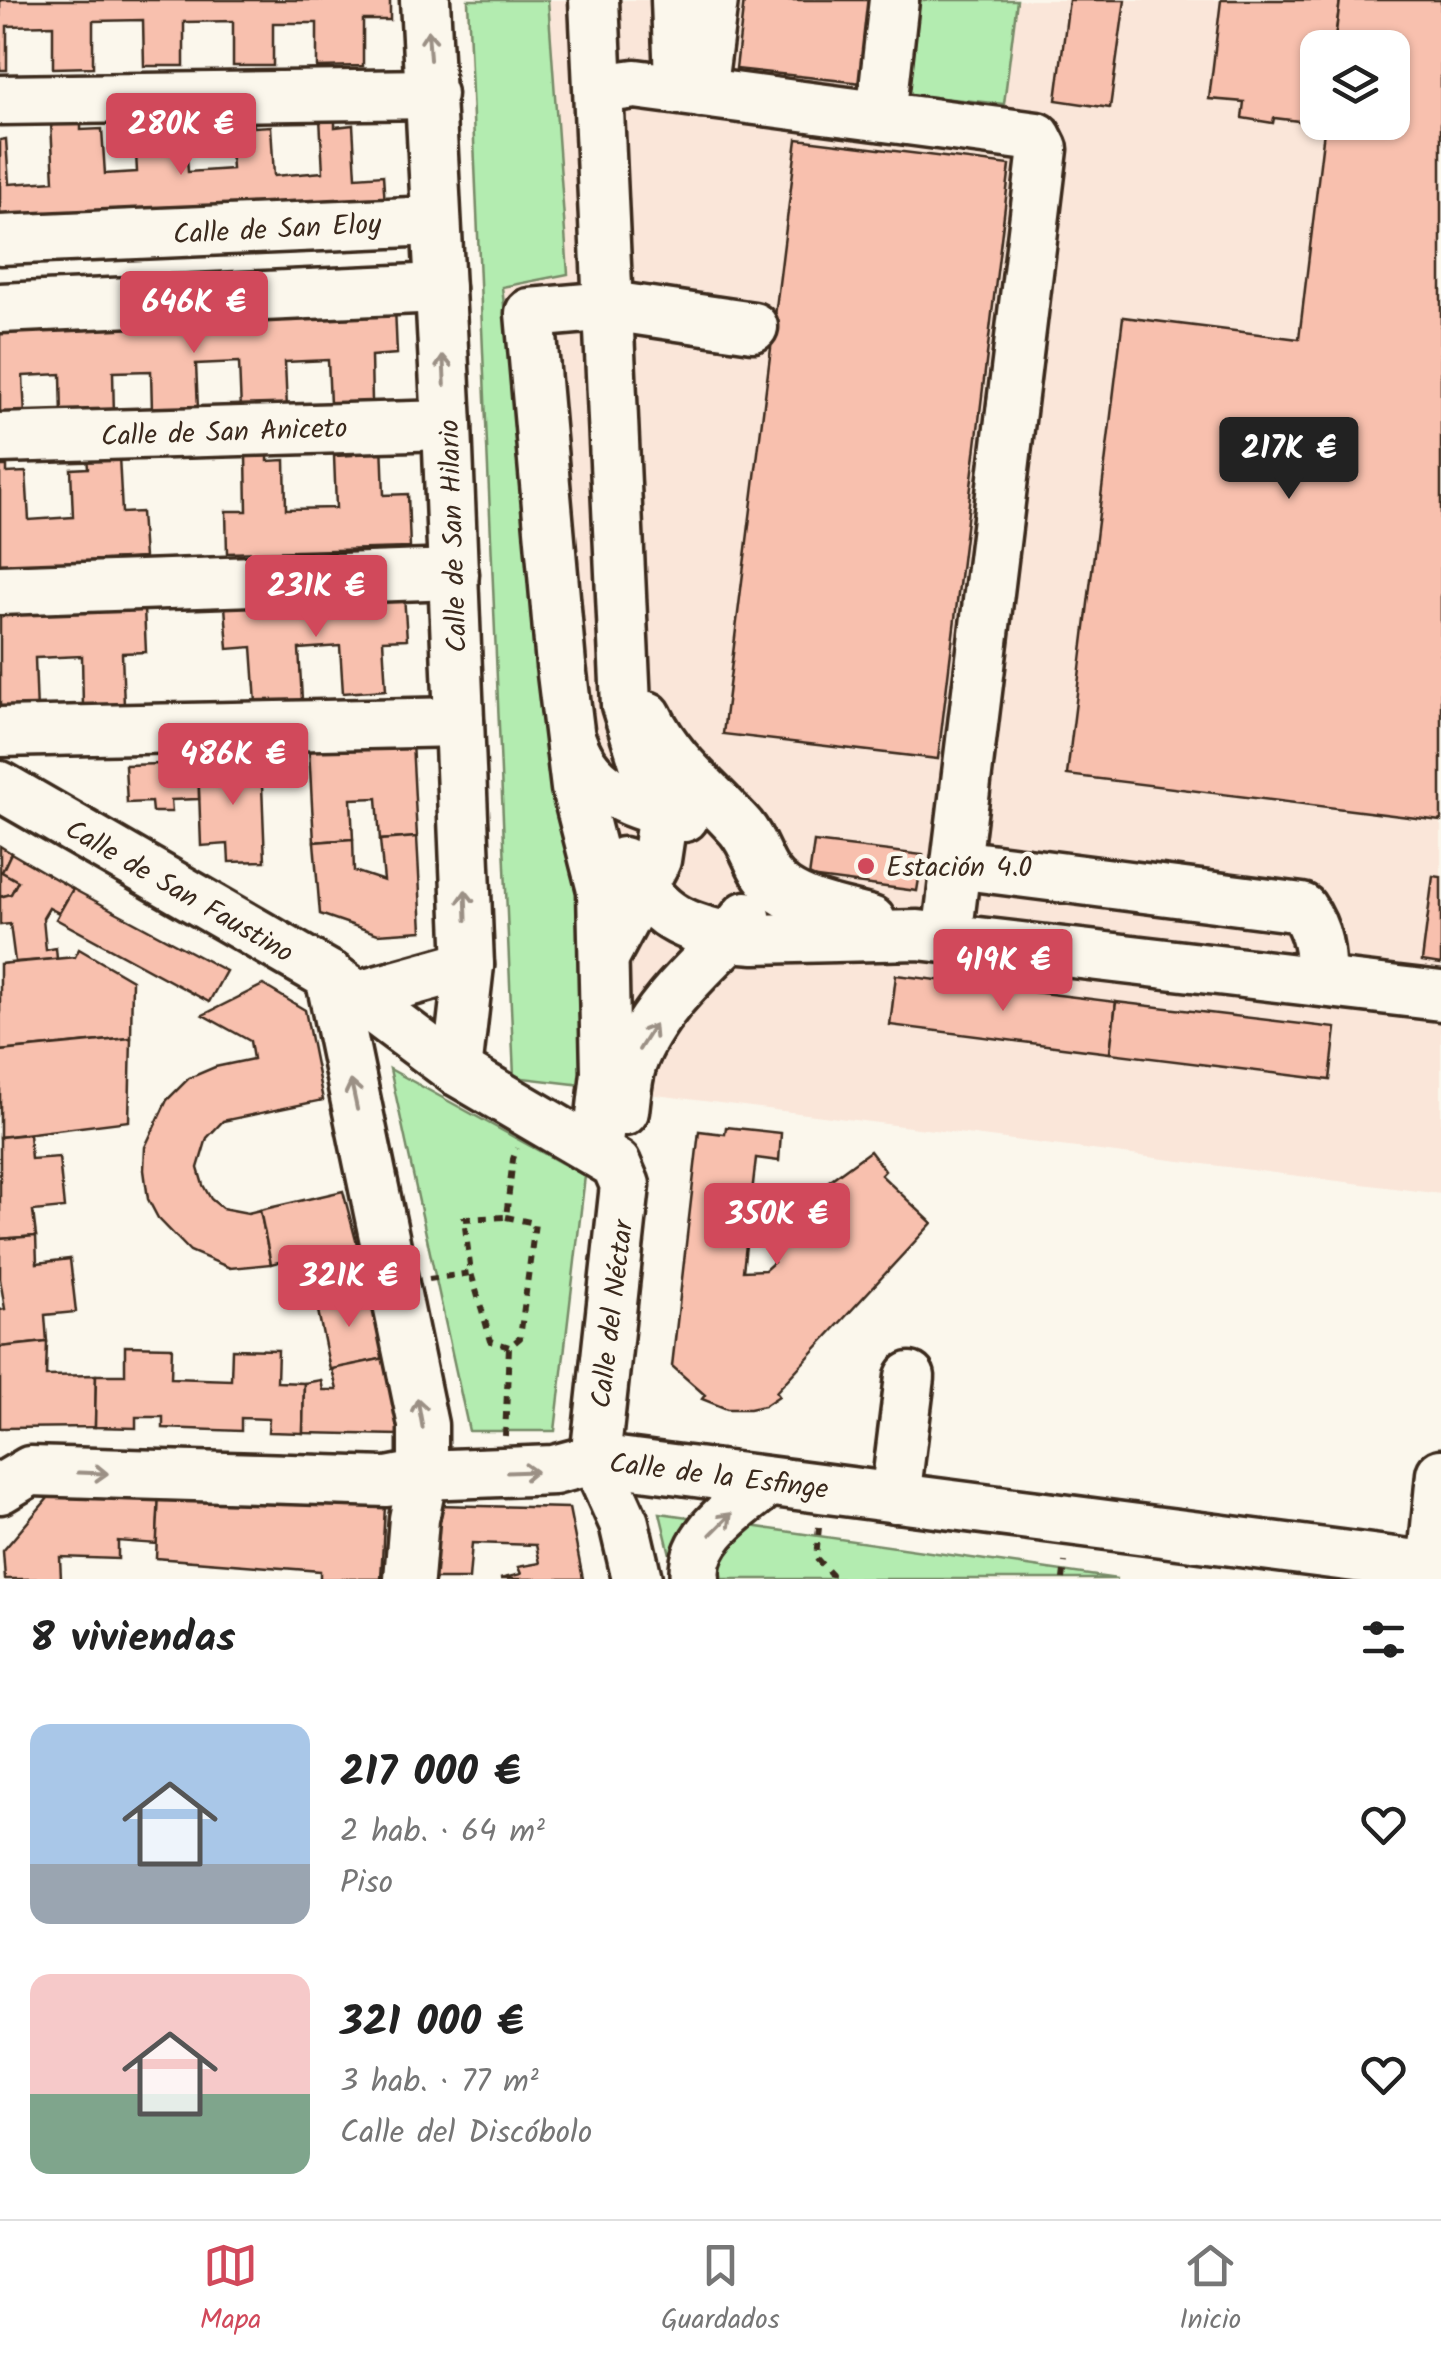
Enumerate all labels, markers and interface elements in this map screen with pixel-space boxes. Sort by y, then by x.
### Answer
one-way arrow [419,30,438,62]
map controls [1300,30,1410,140]
button: layers [1300,30,1410,140]
pin: 280K € [100,93,262,178]
text: 280K € [128,100,234,151]
street label: Calle de San Eloy [172,203,383,258]
pin: 646K € [113,271,275,356]
text: 646K € [142,278,246,329]
one-way arrow [434,354,453,387]
street label: Calle de San Aniceto [100,407,348,460]
pin: 217K € [1208,417,1370,502]
street label: Calle de San Hilario [428,418,481,653]
text: 217K € [1241,424,1337,475]
pin: 231K € [235,555,397,640]
text: 231K € [267,562,365,613]
pin: 486K € [152,723,314,808]
text: 486K € [180,730,286,781]
street label: Calle de San Faustino [56,808,302,976]
place label: Estación 4.0 [886,846,1032,891]
marker: Estación 4.0 [855,855,877,877]
one-way arrow [456,889,475,921]
pin: 419K € [922,929,1084,1014]
text: 419K € [955,936,1051,987]
one-way arrow [637,1023,657,1051]
one-way arrow [344,1080,363,1112]
pin: 350K € [696,1183,858,1268]
text: 350K € [726,1190,828,1241]
street label: Calle del Néctar [580,1216,648,1411]
pin: 321K € [268,1245,430,1330]
text: 321K € [300,1252,398,1303]
one-way arrow [410,1397,429,1430]
street label: Calle de la Esfinge [607,1442,831,1513]
one-way arrow [505,1462,537,1481]
one-way arrow [76,1463,108,1482]
one-way arrow [709,1513,733,1537]
text: 8 viviendas [30,1606,236,1673]
icon: filters [1356,1612,1411,1667]
text: 217 000 € [340,1740,521,1807]
icon: home [110,1764,230,1884]
icon: heart [1356,1797,1411,1852]
text: 2 hab. · 64 m² [340,1807,545,1858]
text: Piso [340,1858,393,1909]
text: 321 000 € [340,1990,524,2057]
icon: home [110,2014,230,2134]
icon: heart [1356,2047,1411,2102]
text: 3 hab. · 77 m² [340,2057,539,2108]
text: Calle del Discóbolo [340,2108,592,2159]
tab: Mapa [200,2238,262,2343]
tab: Guardados [661,2238,780,2343]
tab: Inicio [1179,2238,1241,2343]

